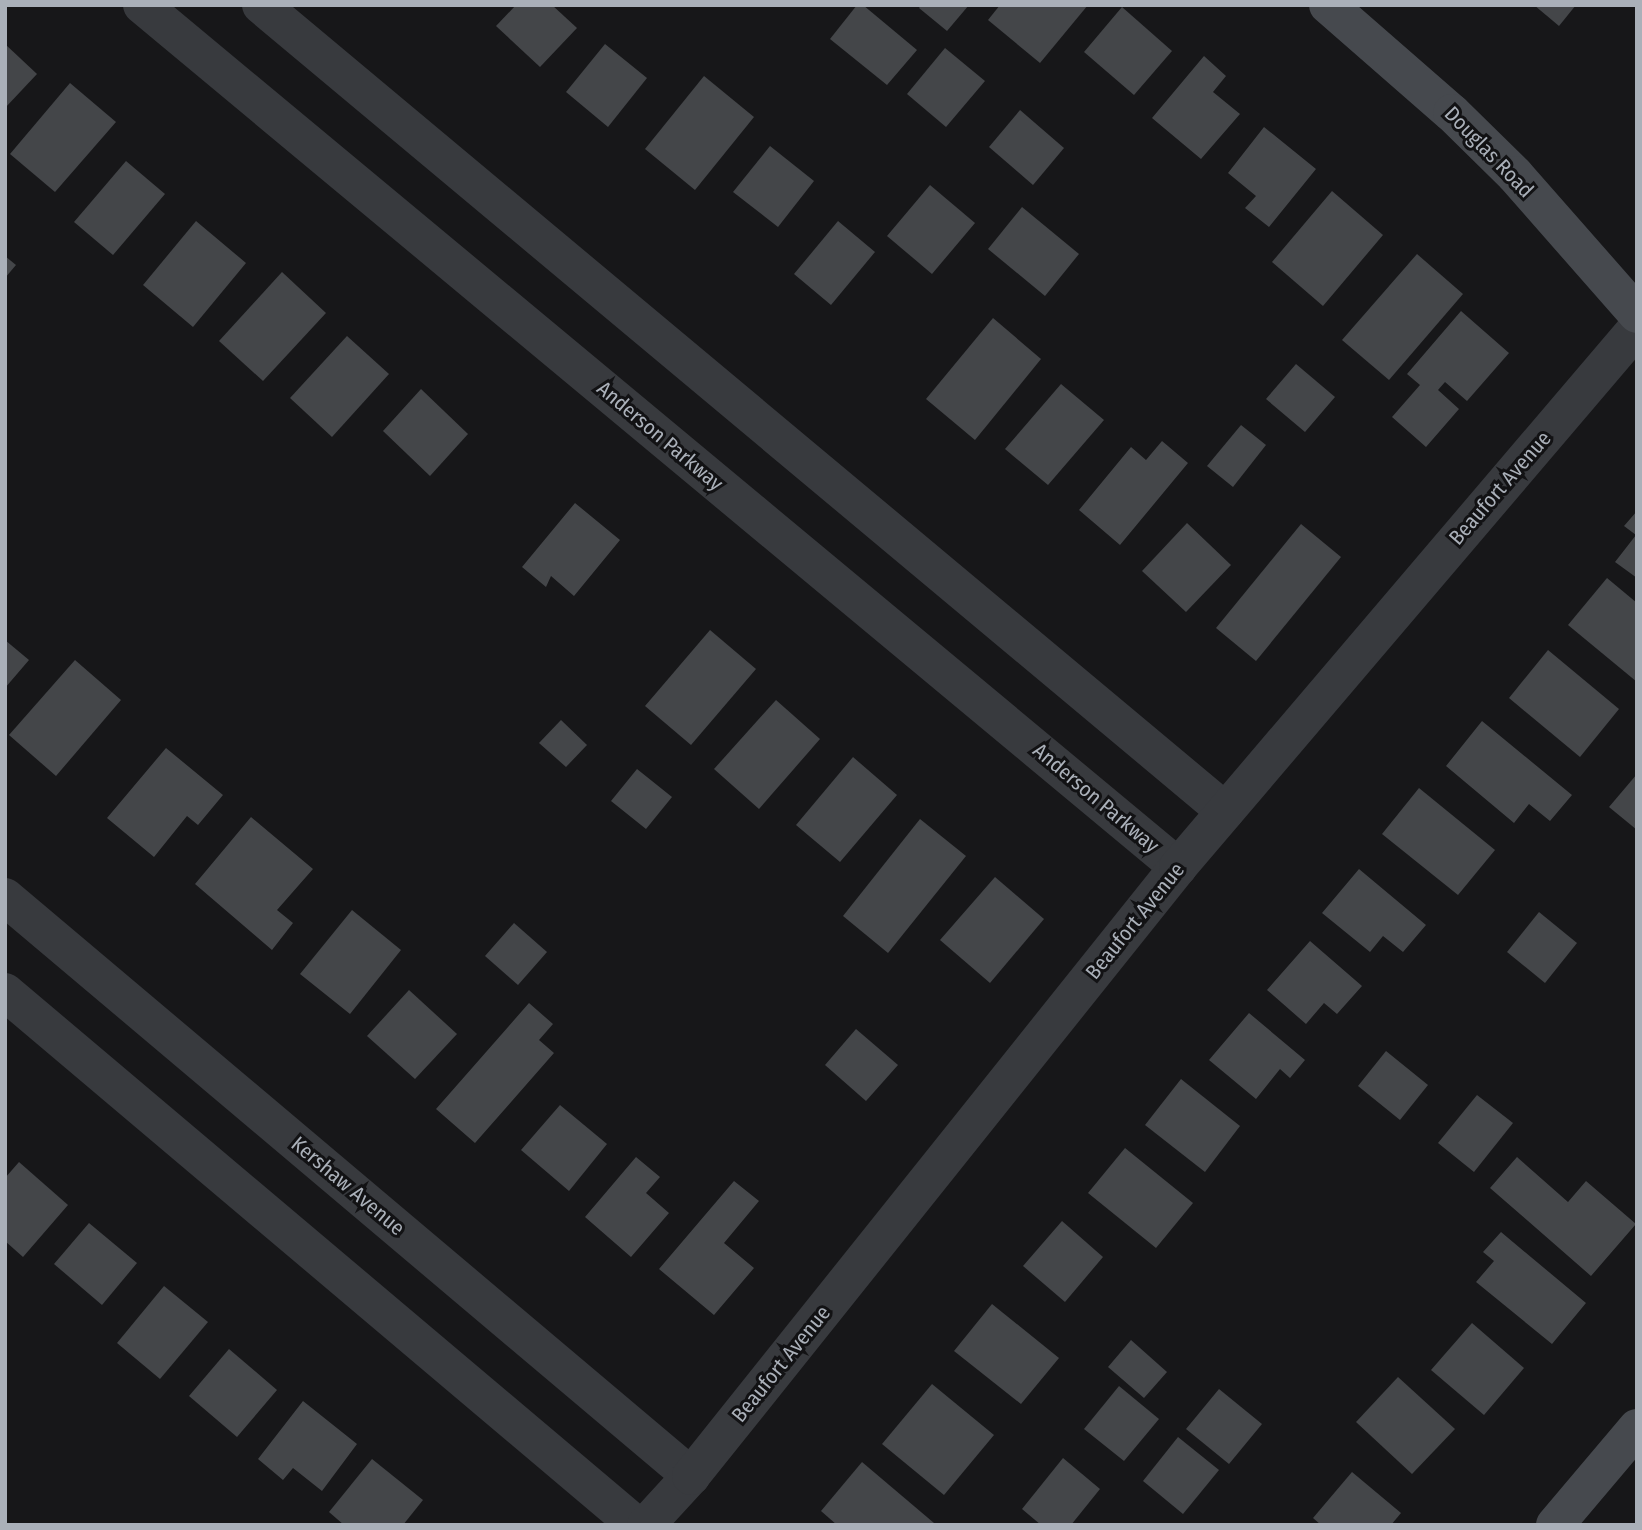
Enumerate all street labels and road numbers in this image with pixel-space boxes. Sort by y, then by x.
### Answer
street label: Douglas Road [1439,101,1539,203]
street label: Anderson Parkway [592,376,728,496]
street label: Beaufort Avenue [1444,426,1556,550]
street label: Anderson Parkway [1028,738,1164,858]
street label: Beaufort Avenue [1080,858,1190,984]
street label: Kershaw Avenue [286,1131,410,1241]
street label: Beaufort Avenue [726,1301,836,1427]

